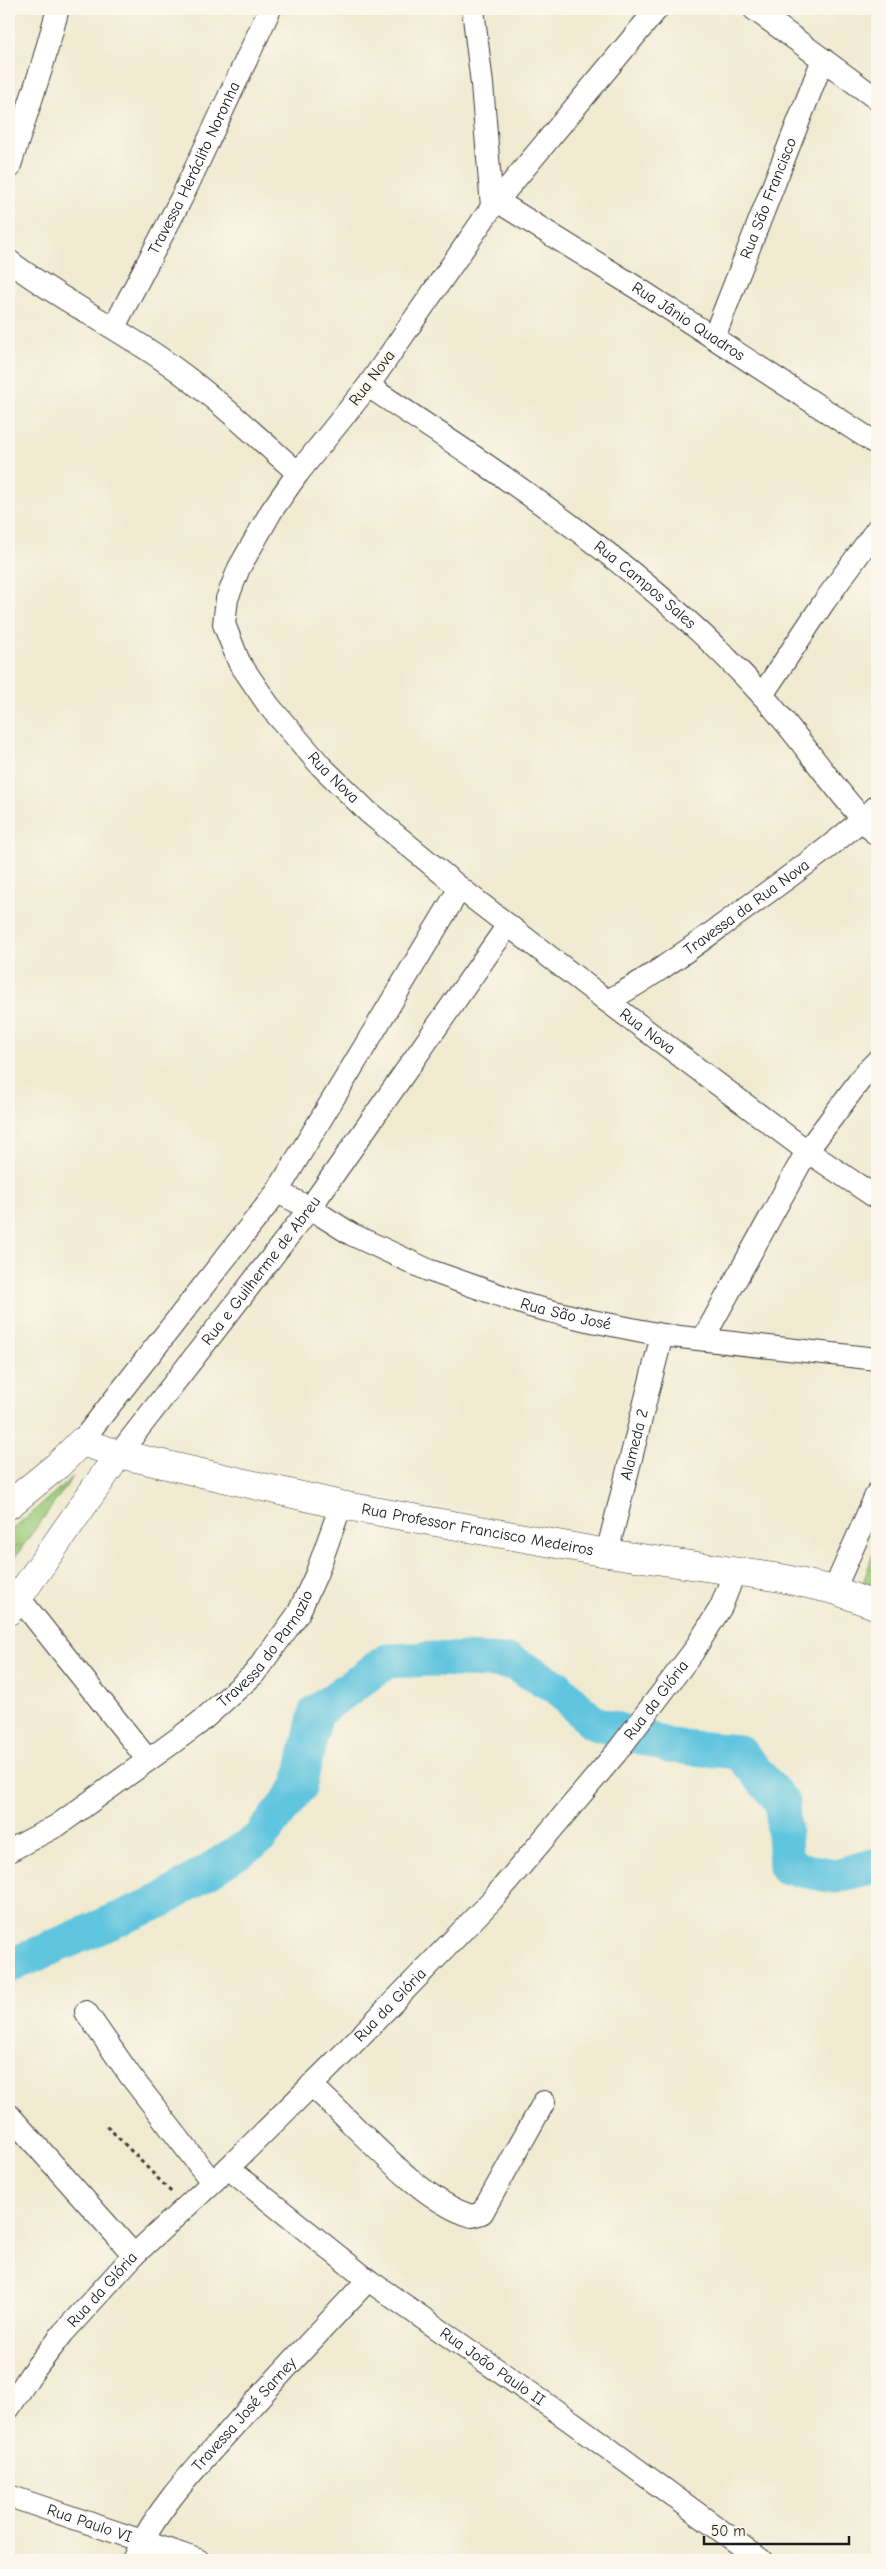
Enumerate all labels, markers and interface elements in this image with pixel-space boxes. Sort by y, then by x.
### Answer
street label: Travessa Heráclito Noronha [145,79,244,258]
street label: Rua São Francisco [736,135,800,262]
street label: Rua Jânio Quadros [629,278,748,365]
street label: Rua Nova [345,347,399,409]
street label: Rua Campos Sales [590,537,700,633]
street label: Rua Nova [304,748,363,807]
street label: Travessa da Rua Nova [680,856,813,959]
street label: Rua Nova [616,1005,679,1058]
street label: Rua e Guilherme de Abreu [198,1193,324,1349]
street label: Rua São José [518,1294,613,1334]
street label: Alameda 2 [617,1407,652,1482]
street label: Rua Professor Francisco Medeiros [360,1500,595,1559]
street label: Travessa do Parnazio [214,1587,317,1711]
street label: Rua da Glória [620,1657,692,1743]
street label: Rua da Glória [351,1965,430,2046]
street label: Rua da Glória [64,2248,141,2331]
street label: Rua João Paulo II [437,2324,548,2409]
street label: Travessa José Sarney [188,2353,301,2475]
street label: Rua Paulo VI [45,2501,134,2546]
scale bar [704,2514,848,2546]
text: 50 m [711,2522,746,2540]

